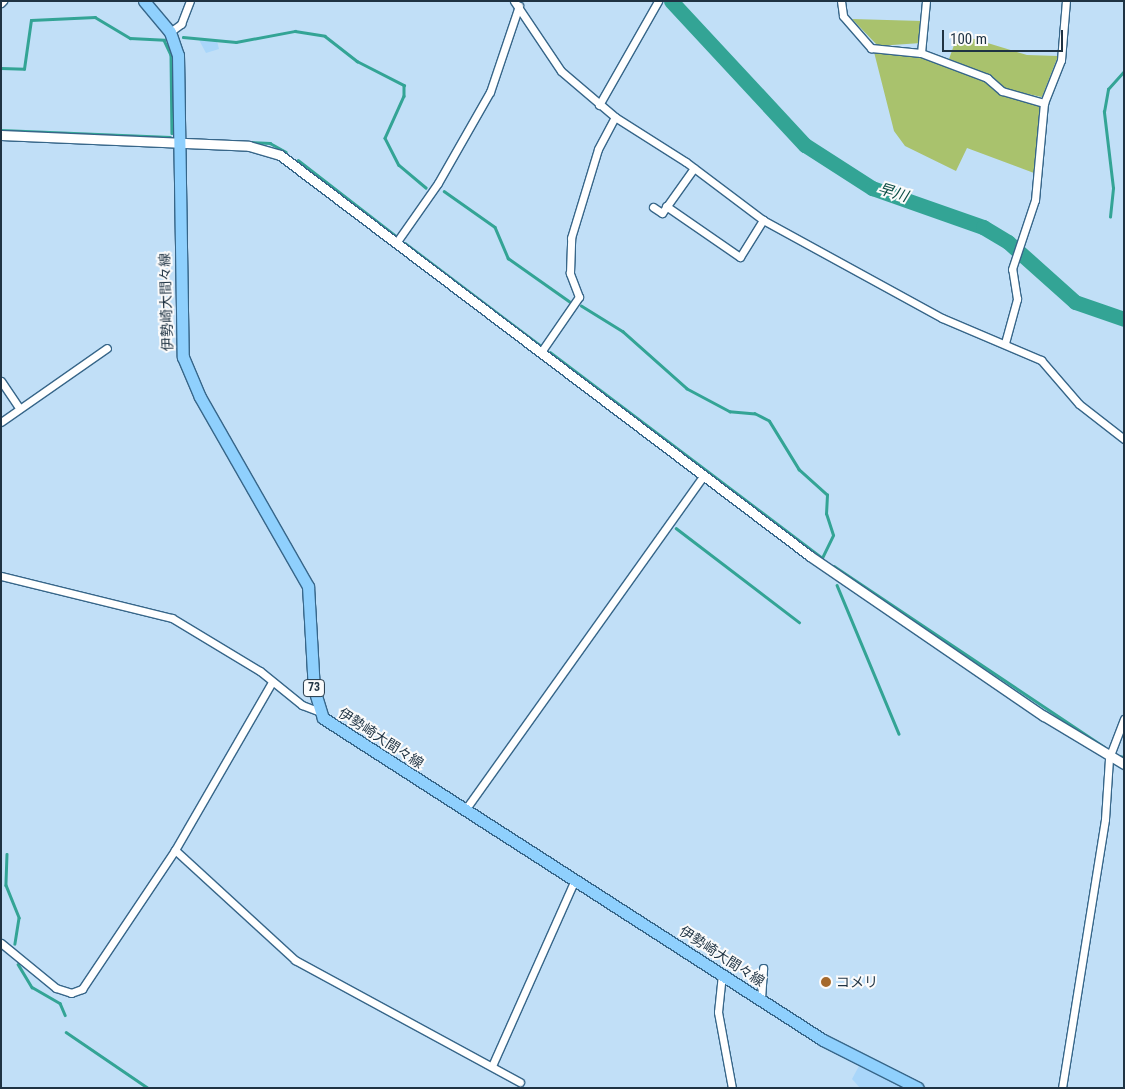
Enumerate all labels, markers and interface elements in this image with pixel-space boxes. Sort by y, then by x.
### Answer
scale bar [945,20,1066,52]
text: 100 m [950,30,987,48]
water label: 早川 [876,180,910,206]
street label: 伊勢崎大間々線 [156,253,176,351]
road number: 73 [303,678,325,698]
street label: 伊勢崎大間々線 [335,704,427,772]
street label: 伊勢崎大間々線 [676,922,768,990]
place label: コメリ [836,974,878,990]
marker: コメリ [820,976,832,988]

